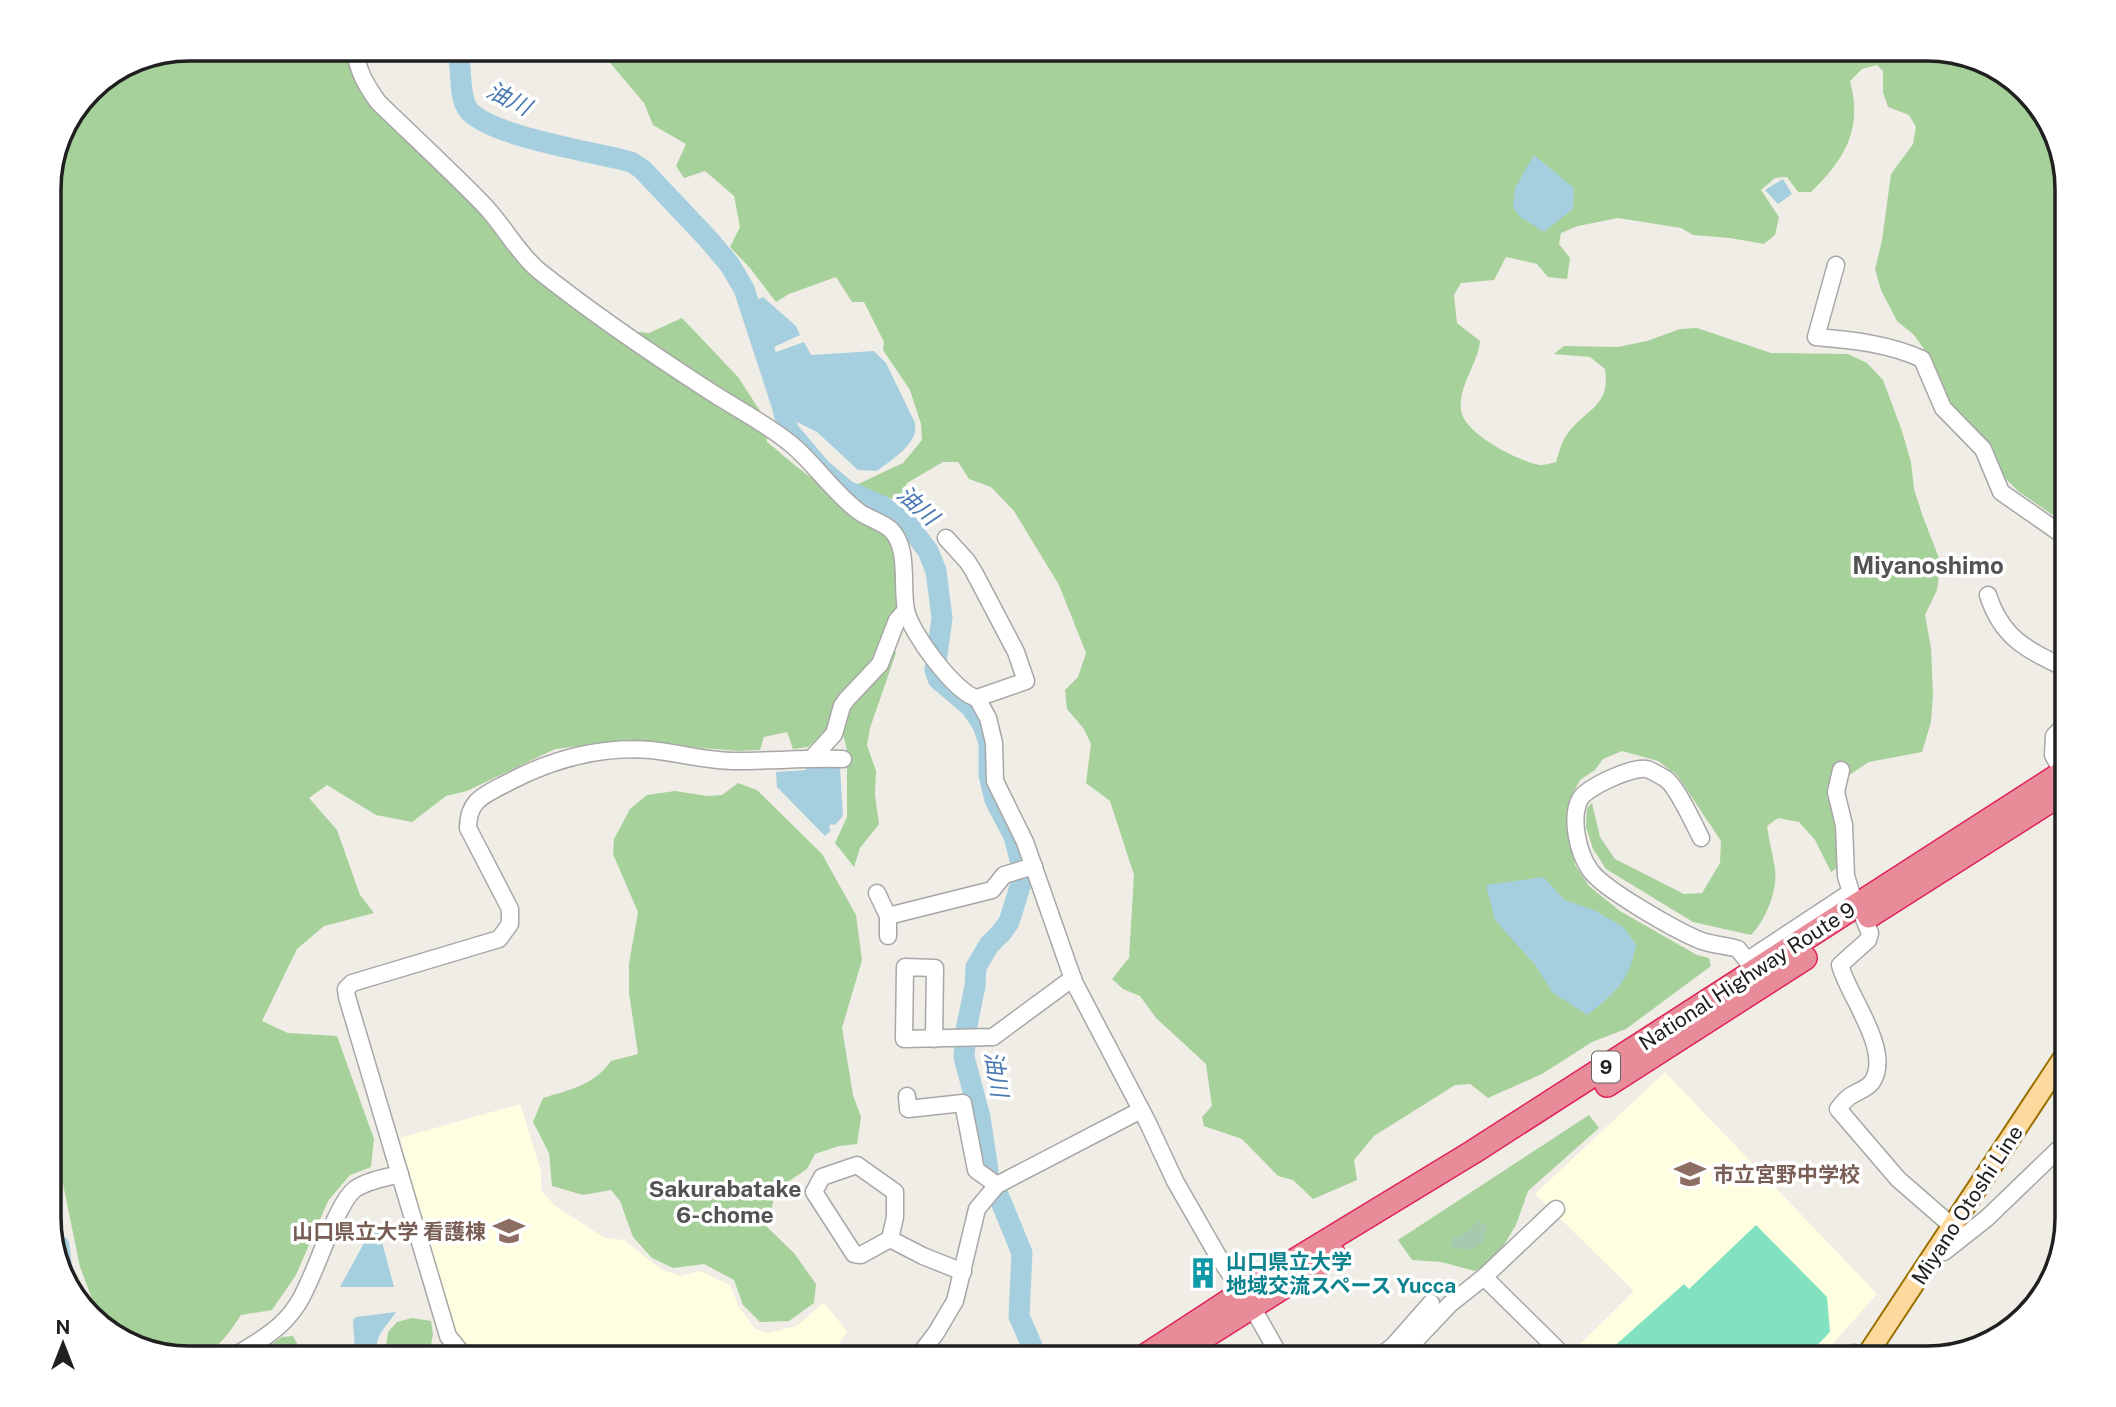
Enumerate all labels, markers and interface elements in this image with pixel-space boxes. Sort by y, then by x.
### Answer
water label: 油川 [482,76,538,122]
water label: 油川 [892,480,946,532]
district label: Miyanoshimo [1852,551,2004,579]
street label: National Highway Route 9 [1634,897,1860,1055]
water label: 油川 [980,1049,1014,1102]
road number: 9 [1592,1051,1620,1082]
street label: Miyano Otoshi Line [1906,1121,2028,1289]
school or university icon: 市立宮野中学校 [1673,1157,1707,1191]
place label: 市立宮野中学校 [1713,1162,1860,1187]
district label: Sakurabatake 6-chome [648,1175,802,1228]
school or university icon: 山口県立大学 看護棟 [492,1214,526,1248]
place label: 山口県立大学 看護棟 [292,1219,486,1244]
place label: 山口県立大学 地域交流スペース Yucca [1226,1249,1456,1298]
building icon: 山口県立大学 地域交流スペース Yucca [1186,1256,1220,1290]
north arrow [28,1309,98,1379]
text: N [56,1316,70,1338]

